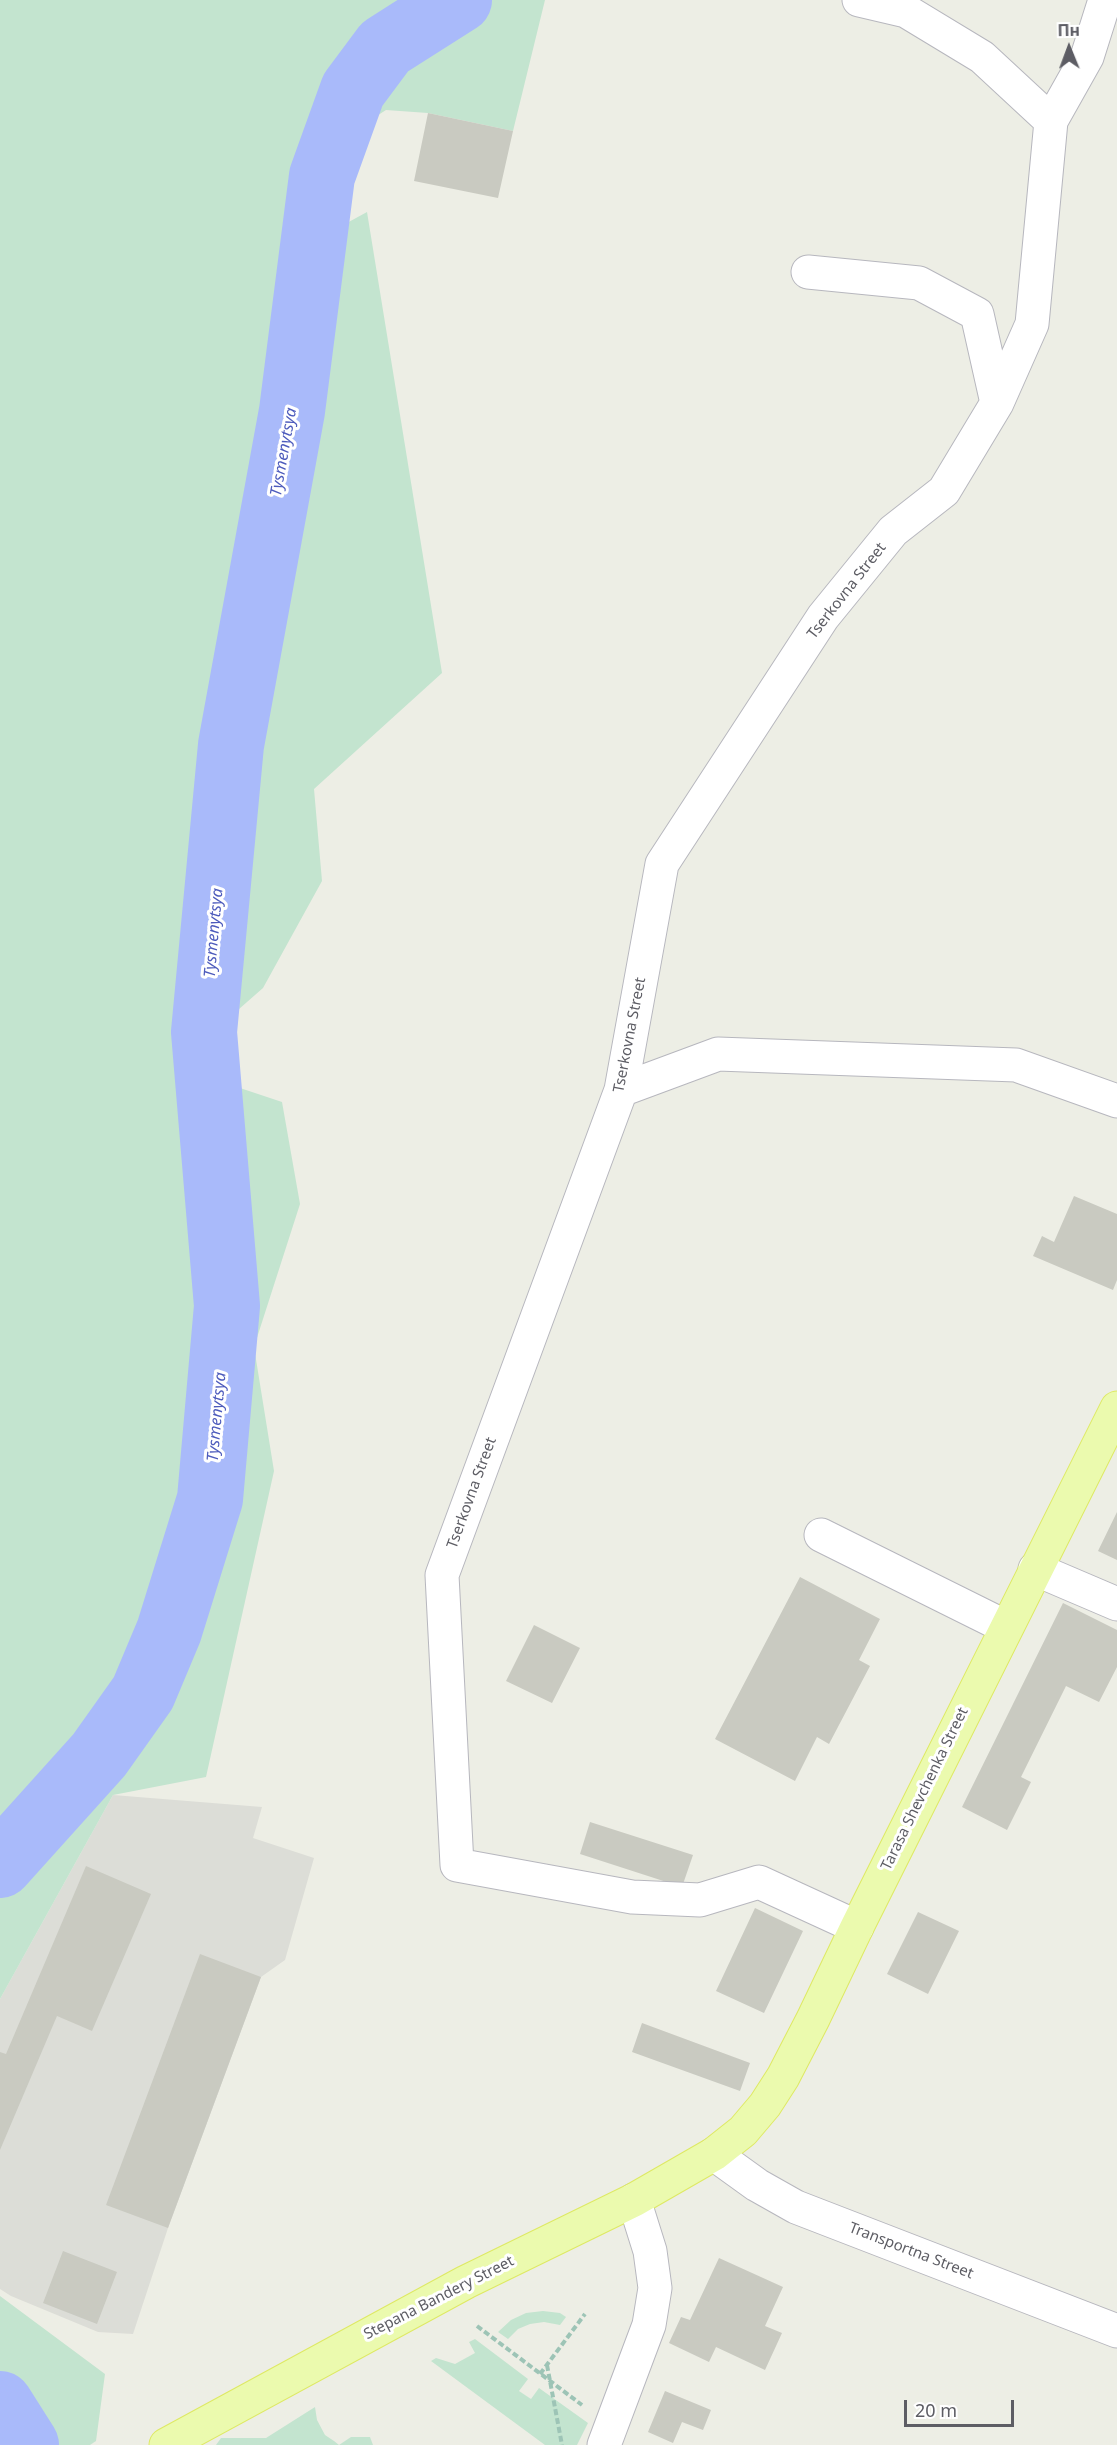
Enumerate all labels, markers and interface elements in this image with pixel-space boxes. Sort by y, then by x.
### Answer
north arrow [1039,18,1099,78]
text: Пн [1057,19,1080,41]
water label: Tysmenytsya [267,406,301,498]
street label: Tserkovna Street [804,539,890,643]
water label: Tysmenytsya [201,888,227,978]
street label: Tserkovna Street [610,976,650,1094]
water label: Tysmenytsya [204,1372,230,1462]
street label: Tserkovna Street [444,1435,500,1551]
street label: Tarasa Shevchenka Street [878,1705,972,1873]
street label: Transportna Street [846,2219,976,2283]
street label: Stepana Bandery Street [361,2252,517,2344]
scale bar [907,2388,1016,2426]
text: 20 m [915,2398,957,2422]

